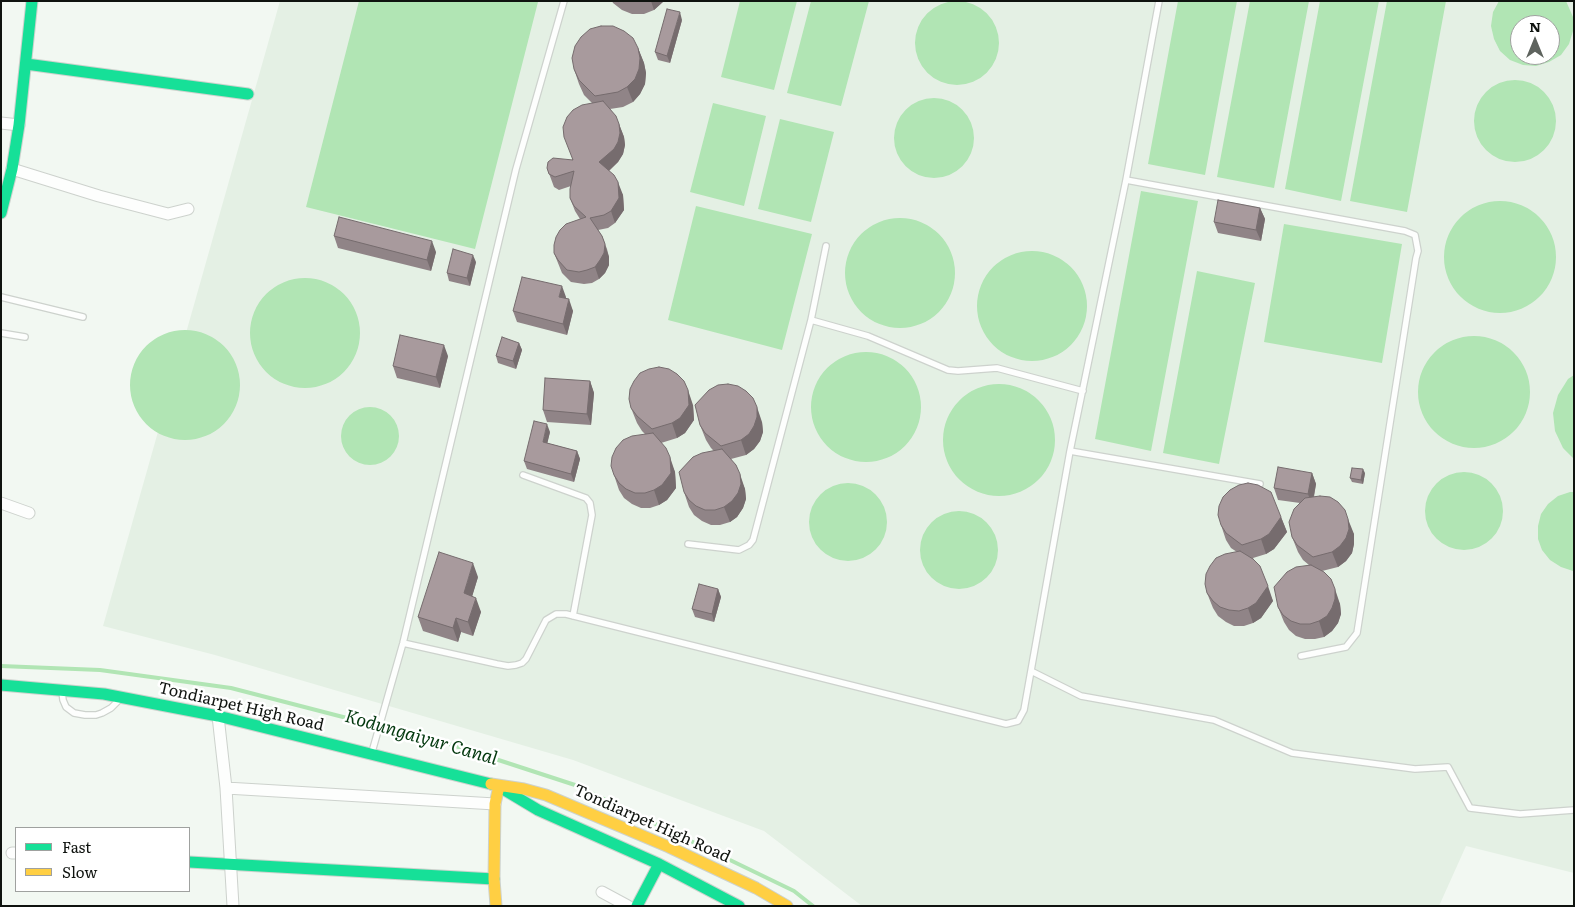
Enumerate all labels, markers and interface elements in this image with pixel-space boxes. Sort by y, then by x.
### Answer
north arrow [1510,15,1560,65]
text: N [1529,16,1541,36]
street label: Tondiarpet High Road [156,679,326,735]
water label: Kodungaiyur Canal [342,706,500,770]
street label: Tondiarpet High Road [571,781,733,867]
legend [15,827,190,892]
text: Fast [62,835,91,858]
text: Slow [62,860,97,883]

